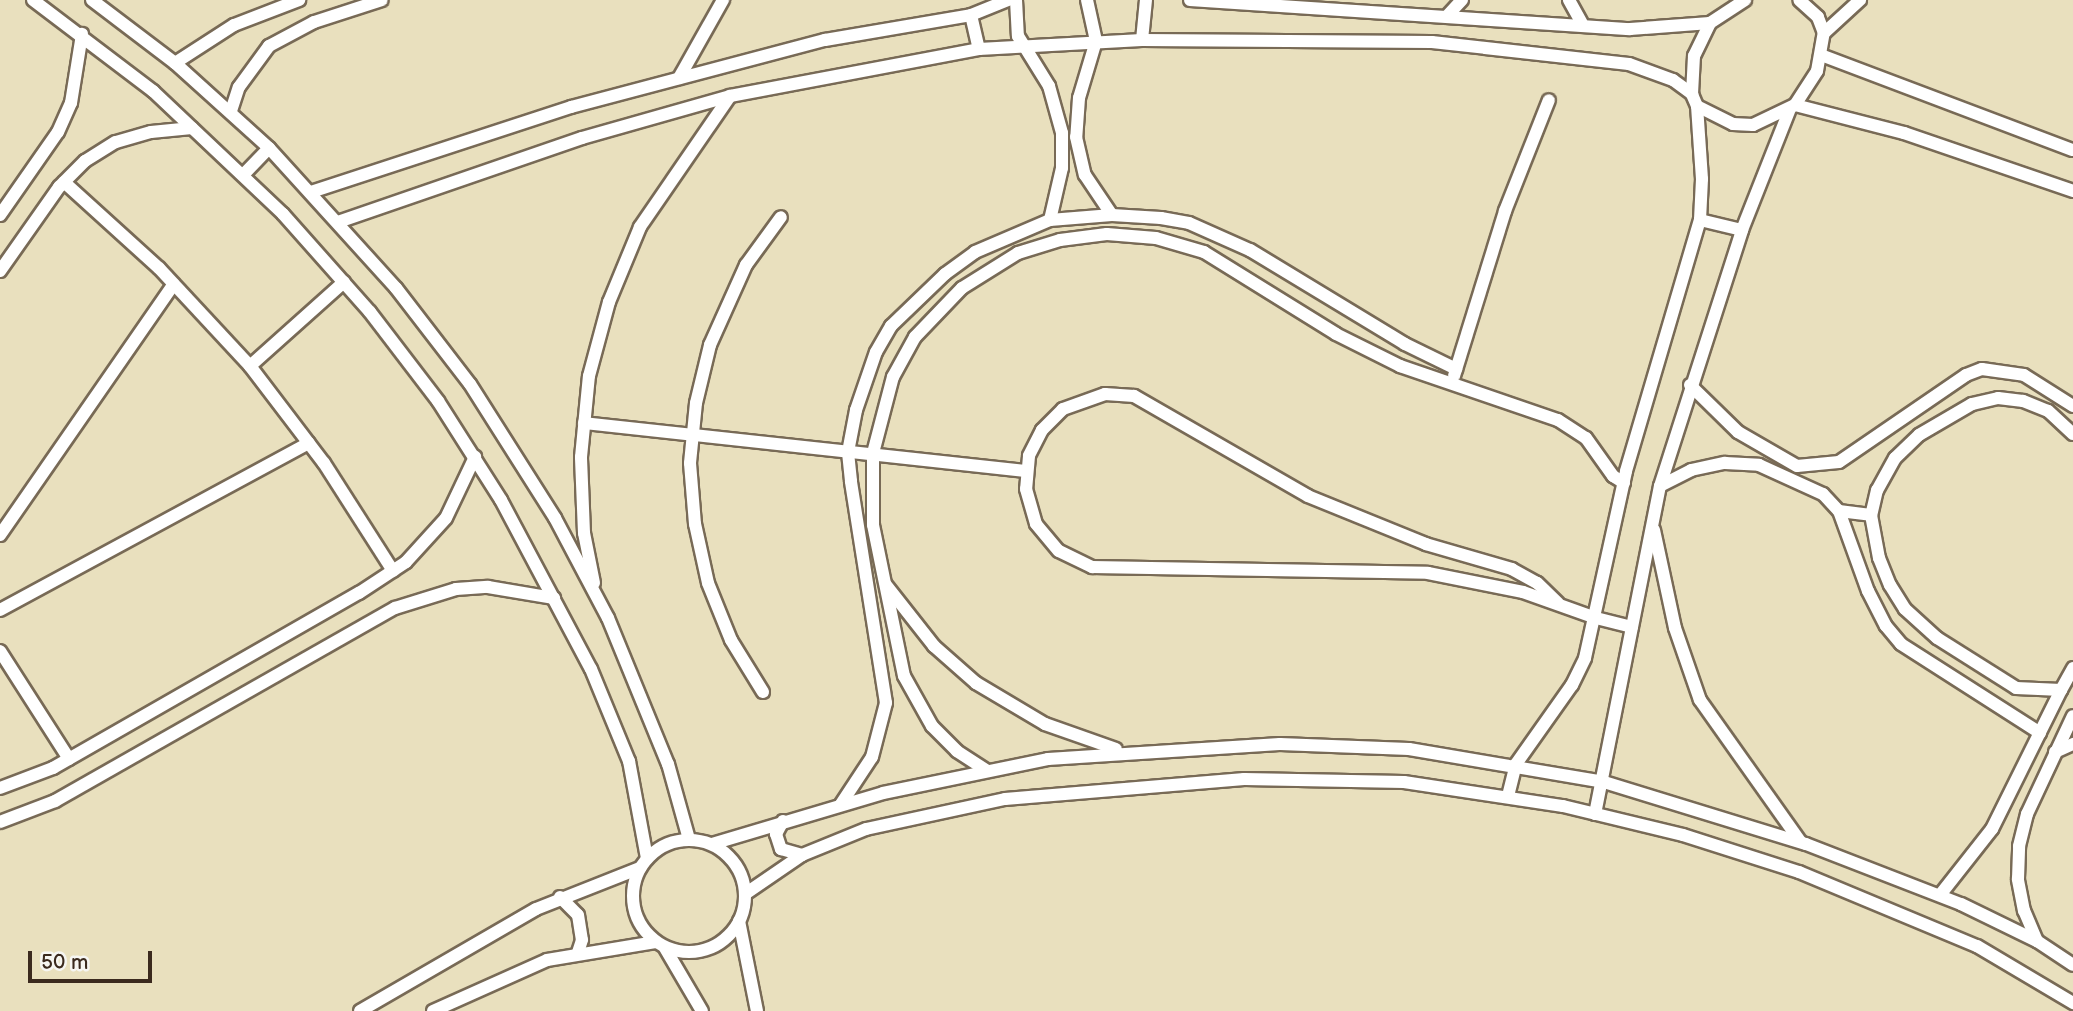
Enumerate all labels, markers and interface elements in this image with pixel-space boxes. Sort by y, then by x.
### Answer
scale bar [32,937,156,981]
text: 50 m [41,950,88,975]

